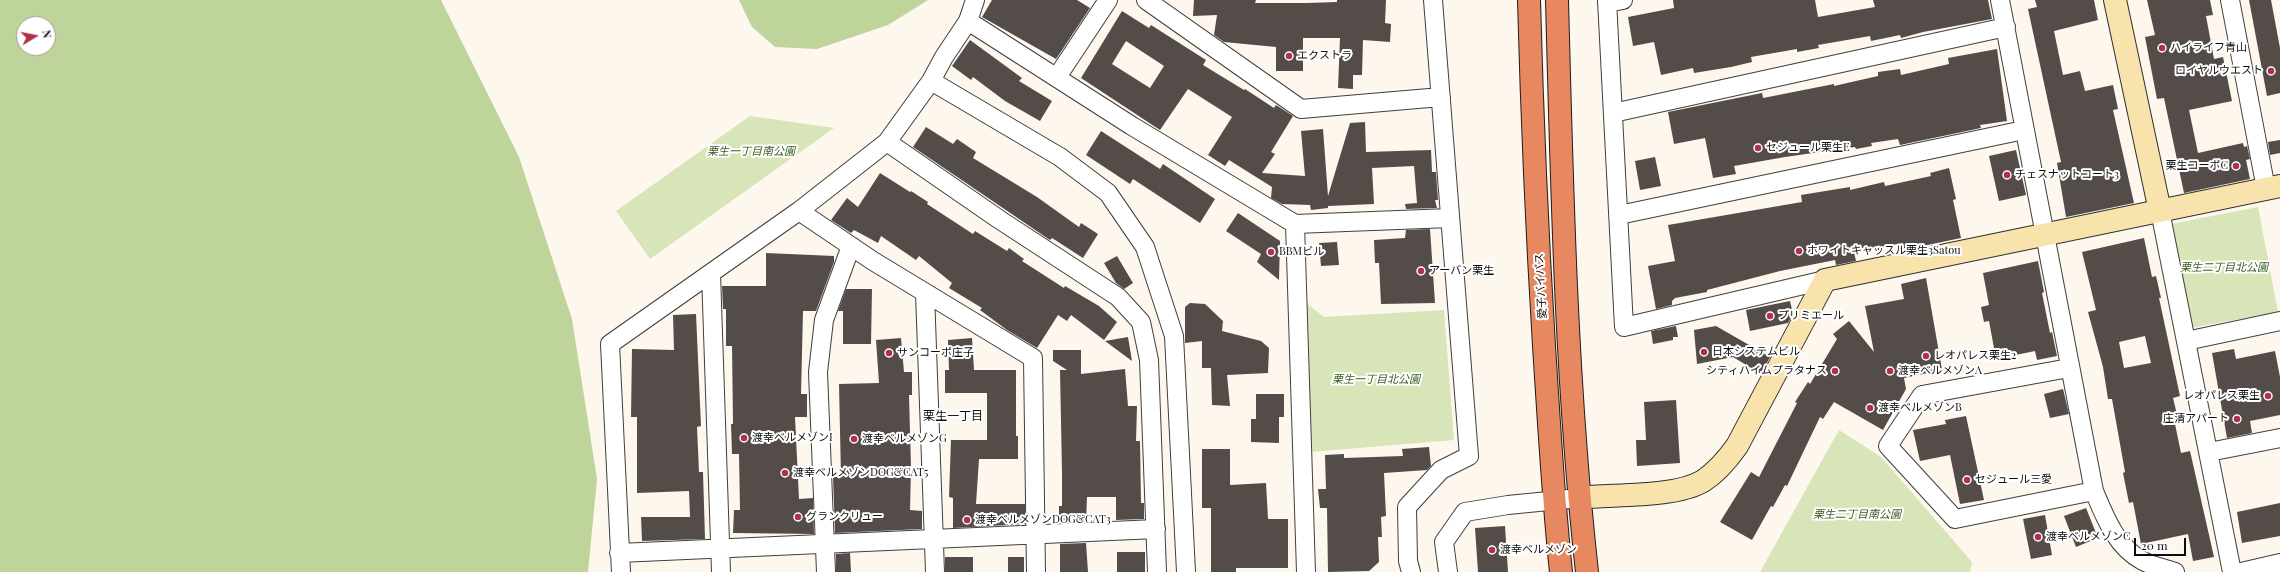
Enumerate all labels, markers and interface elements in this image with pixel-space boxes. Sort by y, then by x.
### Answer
north arrow [16,16,56,56]
text: N [39,29,55,39]
place label: ハイライフ青山 [2170,41,2247,55]
marker: ハイライフ青山 [2157,43,2167,53]
place label: エクストラ [1297,49,1352,63]
marker: エクストラ [1284,51,1294,61]
place label: ロイヤルウエスト [2175,64,2263,78]
marker: ロイヤルウエスト [2266,66,2276,76]
place label: セジュール栗生E [1766,141,1850,155]
marker: セジュール栗生E [1753,143,1763,153]
park label: 栗生一丁目南公園 [707,145,795,159]
place label: 栗生コーポC [2165,159,2228,173]
marker: 栗生コーポC [2231,161,2241,171]
place label: チェスナットコート3 [2015,168,2119,182]
marker: チェスナットコート3 [2002,170,2012,180]
place label: ホワイトキャッスル栗生3Satou [1807,244,1961,258]
place label: BBMビル [1279,245,1324,259]
marker: ホワイトキャッスル栗生3Satou [1794,246,1804,256]
marker: BBMビル [1266,247,1276,257]
street label: 愛子バイパス [1533,253,1549,319]
park label: 栗生二丁目北公園 [2180,261,2268,275]
place label: アーバン栗生 [1429,264,1494,278]
marker: アーバン栗生 [1416,266,1426,276]
place label: プリミエール [1778,309,1844,323]
marker: プリミエール [1765,311,1775,321]
place label: 日本システムビル [1712,345,1800,359]
place label: サンコーポ庄子 [897,346,974,360]
marker: 日本システムビル [1699,347,1709,357]
marker: サンコーポ庄子 [884,348,894,358]
place label: レオパレス栗生2 [1934,349,2016,363]
marker: レオパレス栗生2 [1921,351,1931,361]
place label: シティハイムプラタナス [1706,364,1827,378]
place label: 渡幸ベルメゾンA [1898,364,1982,378]
marker: シティハイムプラタナス [1830,366,1840,376]
marker: 渡幸ベルメゾンA [1885,366,1895,376]
park label: 栗生一丁目北公園 [1332,373,1420,387]
place label: レオパレス栗生 [2183,389,2260,403]
marker: レオパレス栗生 [2263,391,2273,401]
place label: 渡幸ベルメゾンB [1878,401,1962,415]
marker: 渡幸ベルメゾンB [1865,403,1875,413]
district label: 栗生一丁目 [923,409,983,423]
place label: 庄清アパート [2163,412,2229,426]
marker: 庄清アパート [2232,414,2242,424]
place label: 渡幸ベルメゾンI [752,431,833,445]
place label: 渡幸ベルメゾンG [862,432,947,446]
marker: 渡幸ベルメゾンI [739,433,749,443]
marker: 渡幸ベルメゾンG [849,434,859,444]
place label: 渡幸ベルメゾンDOG&CAT5 [793,466,928,480]
marker: 渡幸ベルメゾンDOG&CAT5 [780,468,790,478]
place label: セジュール三愛 [1975,473,2052,487]
marker: セジュール三愛 [1962,475,1972,485]
park label: 栗生二丁目南公園 [1813,508,1901,522]
place label: グランクリュー [806,510,883,524]
marker: グランクリュー [793,512,803,522]
place label: 渡幸ベルメゾンDOG&CAT3 [975,513,1111,527]
marker: 渡幸ベルメゾンDOG&CAT3 [962,515,972,525]
place label: 渡幸ベルメゾンC [2046,530,2131,544]
scale bar [2136,530,2188,556]
marker: 渡幸ベルメゾンC [2033,532,2043,542]
text: 20 m [2141,537,2168,553]
place label: 渡幸ベルメゾン [1500,543,1577,557]
marker: 渡幸ベルメゾン [1487,545,1497,555]

